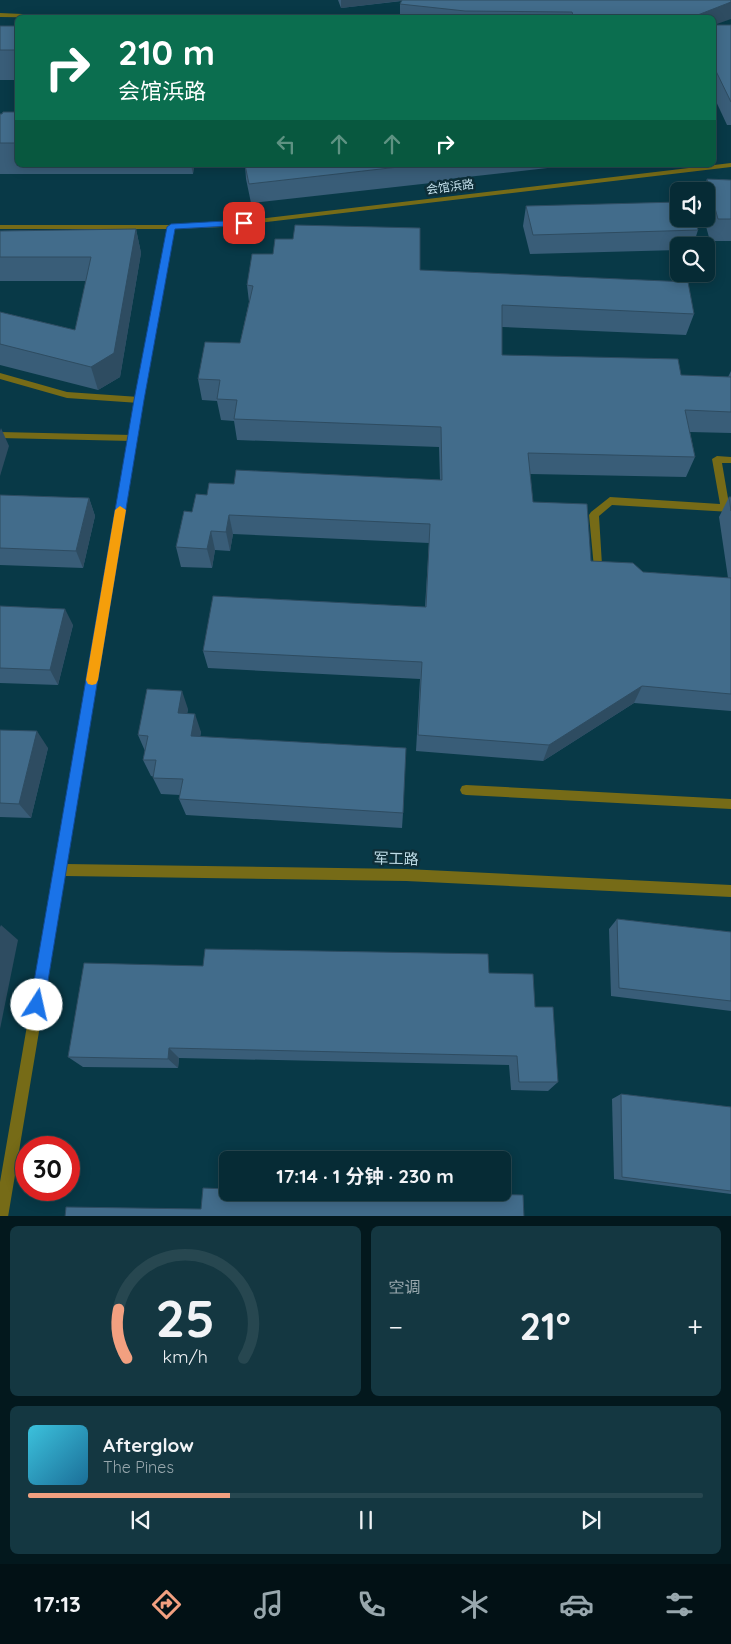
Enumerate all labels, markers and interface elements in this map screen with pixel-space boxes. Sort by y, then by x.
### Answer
text: 210 m [118,30,215,74]
icon: right [35,35,100,100]
text: 会馆浜路 [118,77,206,105]
icon: left [272,130,300,158]
icon: ahead [325,130,353,158]
icon: ahead [378,130,406,158]
icon: right [431,130,459,158]
street label: 会馆浜路 [425,176,475,197]
map controls [670,182,715,282]
button: sound [670,182,715,227]
pin [223,202,265,244]
icon: arrive [230,209,258,237]
button: search [670,237,715,282]
street label: 军工路 [373,849,419,868]
position arrow [10,978,62,1030]
speed limit sign: 30 [15,1136,80,1201]
text: 17:14 · 1 分钟 · 230 m [276,1164,454,1188]
text: 空调 [389,1277,421,1297]
text: 25 [155,1285,215,1350]
text: 21° [519,1302,571,1350]
text: − [389,1309,403,1344]
text: + [687,1309,703,1344]
text: km/h [163,1345,208,1367]
text: Afterglow [103,1433,194,1457]
text: The Pines [103,1457,174,1477]
icon: previous [127,1506,155,1534]
icon: pause [352,1506,380,1534]
icon: next [577,1506,605,1534]
icon: directions [149,1587,184,1622]
icon: music [251,1587,286,1622]
icon: phone [354,1587,389,1622]
icon: climate [457,1587,492,1622]
icon: car [559,1587,594,1622]
icon: filters [662,1587,697,1622]
text: 17:13 [34,1590,81,1618]

